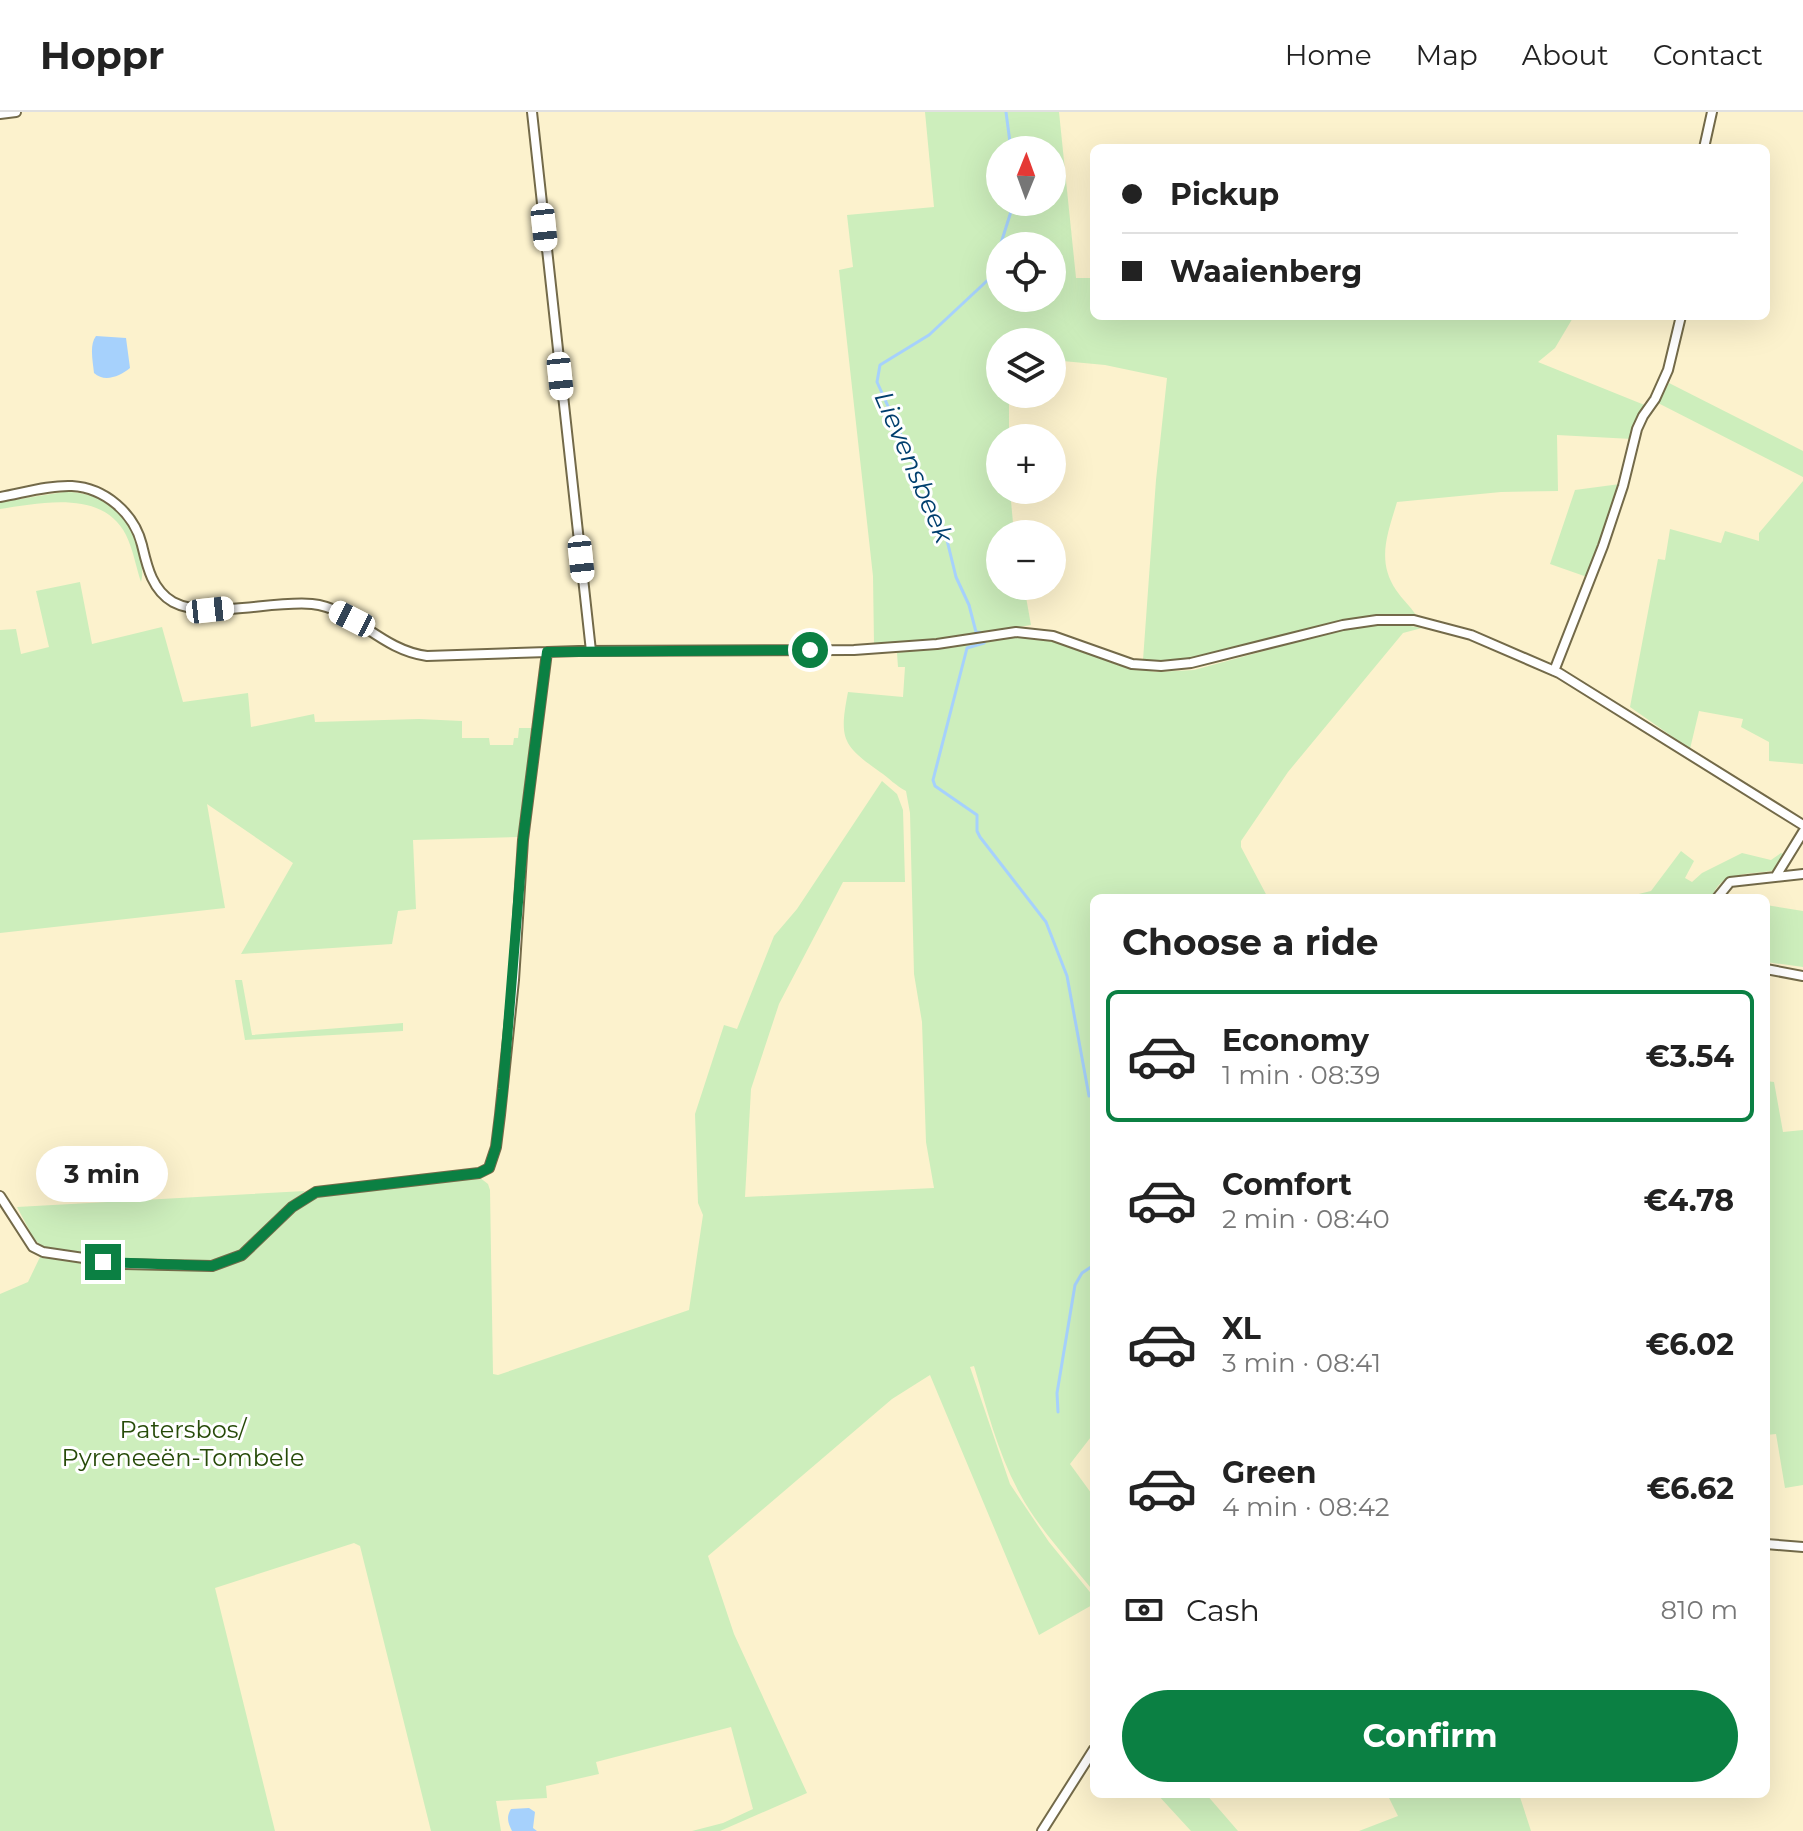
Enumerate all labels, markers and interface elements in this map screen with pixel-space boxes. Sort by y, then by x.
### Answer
text: Hoppr [40,32,164,79]
text: Home [1285,38,1372,72]
text: Map [1416,38,1478,72]
text: About [1522,38,1609,72]
text: Contact [1653,38,1763,72]
north arrow [986,136,1066,216]
map controls [986,136,1066,600]
text: Pickup [1170,176,1279,213]
car [530,202,558,252]
button: locate [986,232,1066,312]
text: Waaienberg [1170,253,1362,290]
button: layers [986,328,1066,408]
car [546,351,574,401]
water label: Lievensbeek [868,386,961,549]
button: + [986,424,1066,504]
button: − [986,520,1066,600]
car [567,534,595,584]
car [185,596,235,624]
car [325,597,379,641]
route start [792,632,828,668]
text: Choose a ride [1122,920,1379,964]
icon: car [1126,1020,1198,1092]
text: Economy [1222,1022,1369,1059]
text: €3.54 [1646,1038,1734,1075]
text: 1 min · 08:39 [1222,1059,1380,1091]
callout: 3 min [37,1146,169,1202]
text: 3 min [64,1158,140,1190]
icon: car [1126,1164,1198,1236]
text: Comfort [1222,1166,1352,1203]
text: €4.78 [1644,1182,1734,1219]
text: 2 min · 08:40 [1222,1203,1390,1235]
route end [85,1244,121,1280]
icon: car [1126,1308,1198,1380]
text: XL [1222,1310,1261,1347]
text: €6.02 [1645,1326,1734,1363]
text: 3 min · 08:41 [1222,1347,1381,1379]
park label: Patersbos/ Pyreneeën-Tombele [61,1415,305,1472]
icon: car [1126,1452,1198,1524]
text: Green [1222,1454,1316,1491]
text: €6.62 [1647,1470,1734,1507]
text: 4 min · 08:42 [1222,1491,1390,1523]
icon: cash [1122,1588,1166,1632]
text: Cash [1186,1592,1260,1629]
text: 810 m [1660,1594,1738,1626]
button: Confirm [1122,1690,1738,1782]

